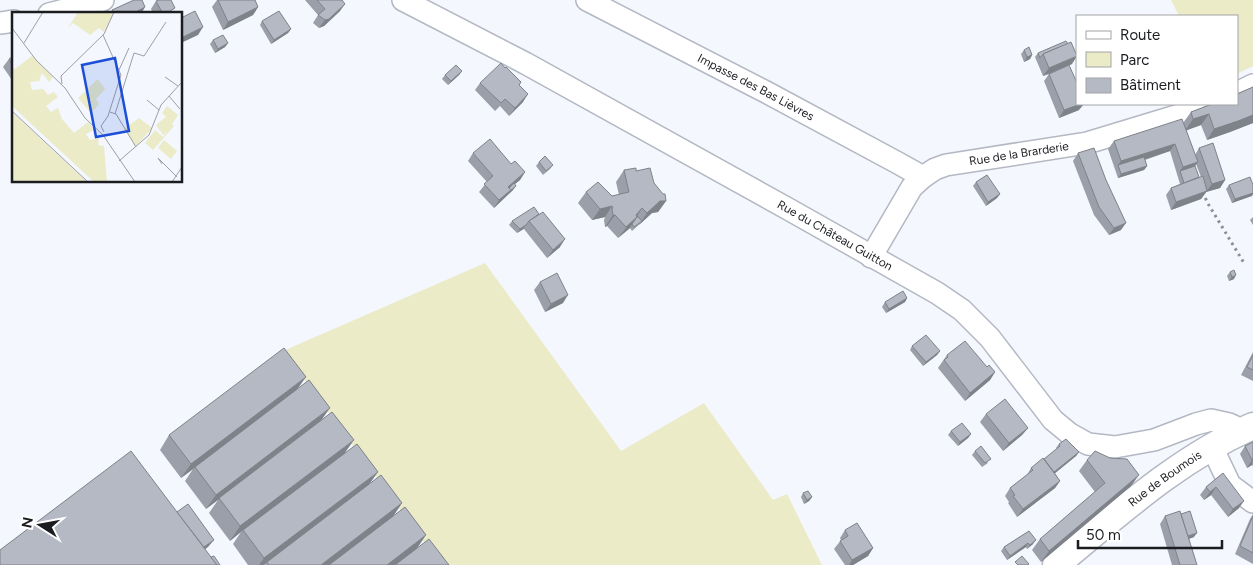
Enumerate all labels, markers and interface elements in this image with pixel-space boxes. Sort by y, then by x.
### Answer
inset map [12,12,182,182]
legend [1076,15,1238,105]
text: Route [1120,26,1160,44]
street label: Impasse des Bas Lièvres [695,51,817,124]
text: Parc [1120,51,1149,69]
text: Bâtiment [1120,76,1181,94]
street label: Rue de la Brarderie [968,139,1070,168]
street label: Rue du Château Guitton [775,197,895,274]
street label: Rue de Boumois [1125,447,1204,510]
north arrow [15,500,65,550]
text: N [18,516,37,530]
scale bar [1078,518,1222,550]
text: 50 m [1086,526,1121,544]

